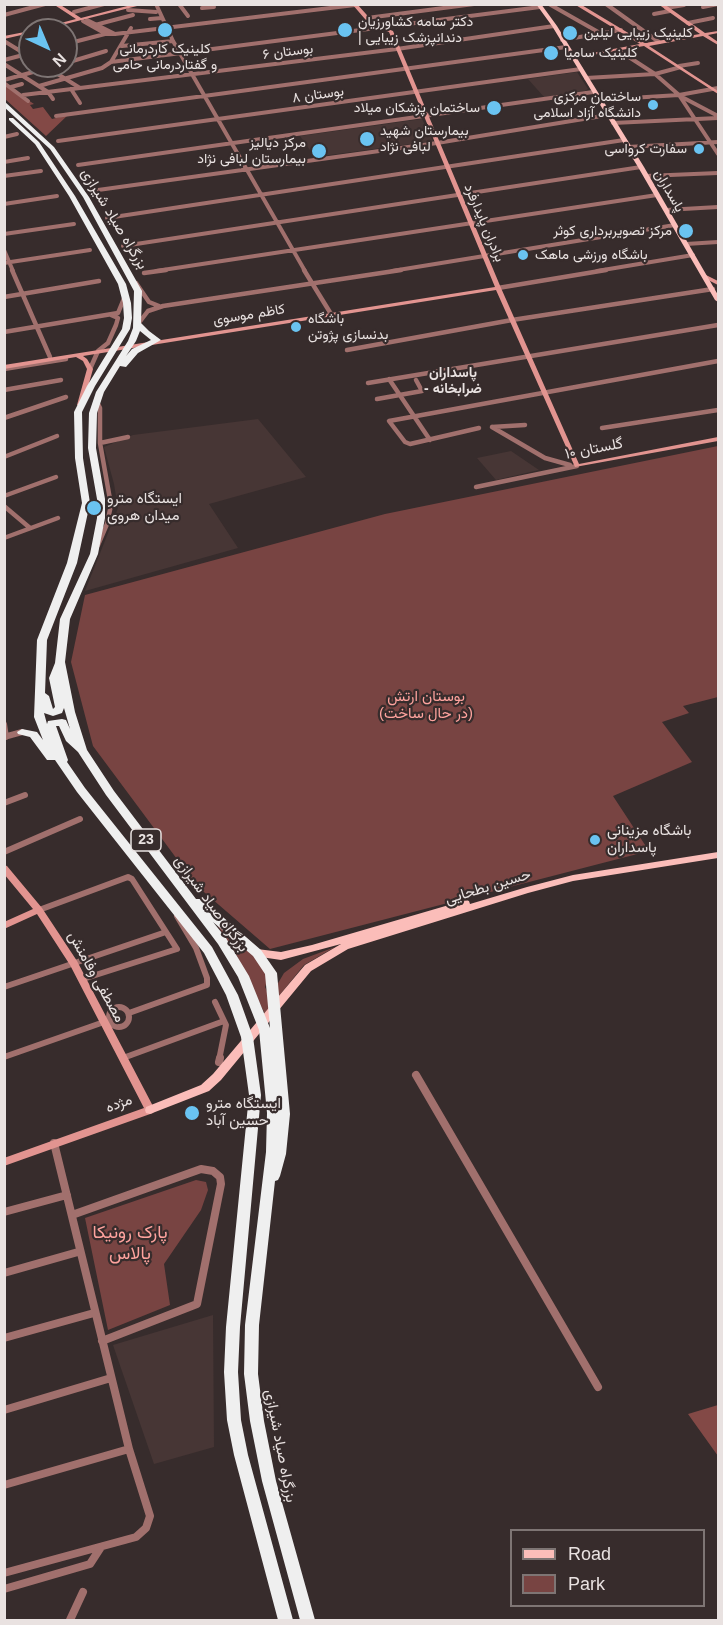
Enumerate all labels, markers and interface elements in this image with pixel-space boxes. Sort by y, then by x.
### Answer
place label: دکتر سامه کشاورزیان | دندانپزشک زیبایی [358,14,473,46]
north arrow [18,18,78,78]
marker: کلینیک کاردرمانی و گفتاردرمانی حامی [156,21,174,39]
marker: دکتر سامه کشاورزیان | دندانپزشک زیبایی [336,21,354,39]
marker: کلینیک زیبایی لیلین [561,24,579,42]
place label: کلینیک زیبایی لیلین [584,25,693,41]
place label: کلینیک کاردرمانی و گفتاردرمانی حامی [113,41,217,74]
street label: بوستان ۶ [262,41,314,63]
marker: کلینیک سامیا [542,44,560,62]
place label: کلینیک سامیا [564,45,638,61]
text: N [49,50,70,70]
street label: بوستان ۸ [291,83,345,107]
place label: ساختمان مرکزی دانشگاه آزاد اسلامی [534,89,641,122]
marker: ساختمان مرکزی دانشگاه آزاد اسلامی [646,98,660,112]
marker: ساختمان پزشکان میلاد [485,99,503,117]
place label: ساختمان پزشکان میلاد [354,100,480,116]
place label: بیمارستان شهید لبافی نژاد [380,123,469,156]
marker: بیمارستان شهید لبافی نژاد [358,130,376,148]
place label: مرکز دیالیز بیمارستان لبافی نژاد [197,135,306,168]
place label: سفارت کرواسی [604,141,687,157]
marker: مرکز دیالیز بیمارستان لبافی نژاد [310,142,328,160]
marker: سفارت کرواسی [692,142,706,156]
street label: بزرگراه صیاد شیرازی [77,165,151,273]
street label: پاسداران [650,167,688,215]
street label: برادران پایدارفرد [460,181,508,265]
marker: مرکز تصویربرداری کوثر [677,222,695,240]
place label: مرکز تصویربرداری کوثر [553,223,672,239]
place label: باشگاه ورزشی ماهک [535,247,648,263]
marker: باشگاه ورزشی ماهک [516,248,530,262]
street label: کاظم موسوی [212,301,286,329]
place label: باشگاه بدنسازی پژوتن [308,311,388,344]
marker: باشگاه بدنسازی پژوتن [289,320,303,334]
district label: پاسداران - ضرابخانه [424,365,482,398]
street label: گلستان ۱۰ [563,435,625,463]
place label: ایستگاه مترو میدان هروی [107,490,182,525]
marker: ایستگاه مترو میدان هروی [85,499,103,517]
park label: بوستان ارتش (در حال ساخت) [379,688,473,723]
place label: باشگاه مزینانی پاسداران [607,822,691,857]
road number: 23 [131,829,161,851]
marker: باشگاه مزینانی پاسداران [588,833,602,847]
street label: بزرگراه صیاد شیرازی [170,852,252,956]
street label: حسین بطحایی [443,865,533,909]
street label: مصطفی وفامنش [64,928,128,1026]
street label: مژده [103,1091,135,1117]
place label: ایستگاه مترو حسین آباد [206,1095,281,1130]
marker: ایستگاه مترو حسین آباد [183,1104,201,1122]
park label: پارک رونیکا پالاس [92,1222,168,1264]
street label: بزرگراه صیاد شیرازی [260,1388,300,1504]
legend [510,1529,705,1607]
text: Road [568,1544,611,1564]
text: Park [568,1574,605,1594]

